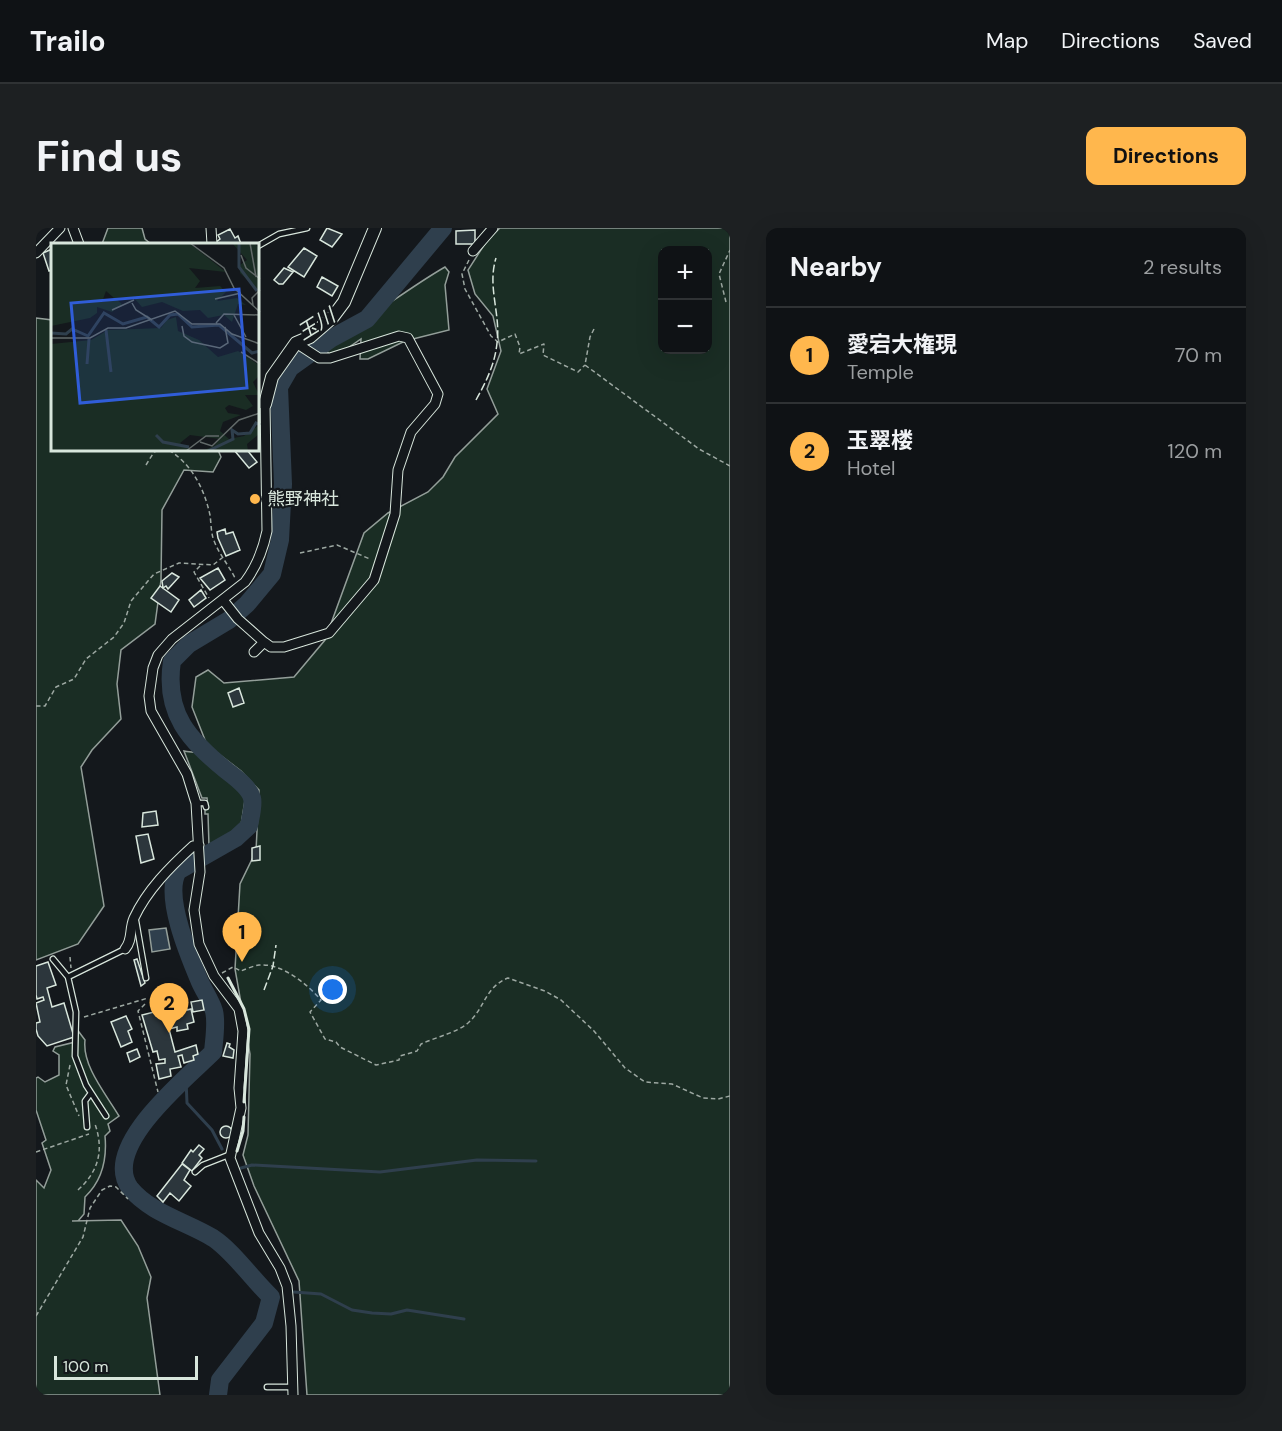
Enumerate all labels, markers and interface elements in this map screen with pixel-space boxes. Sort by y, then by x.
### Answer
text: Trailo [30,23,106,60]
text: Map [986,27,1028,55]
text: Directions [1061,27,1160,55]
text: Saved [1193,27,1252,55]
button: Directions [1086,127,1246,185]
text: Find us [36,129,182,184]
inset map [51,243,260,452]
map controls [658,246,712,354]
button: + [658,246,712,300]
text: Nearby [790,250,882,284]
text: 2 results [1143,254,1222,280]
button: − [658,300,712,354]
water label: 玉川 [292,301,342,346]
text: 愛宕大権現 [847,330,957,359]
text: 1 [806,342,813,368]
text: 70 m [1175,342,1222,368]
text: Temple [847,359,914,385]
text: 玉翠楼 [847,426,913,455]
text: 2 [804,438,815,464]
text: 120 m [1168,438,1222,464]
text: Hotel [847,455,895,481]
place label: 熊野神社 [267,487,339,511]
marker: 熊野神社 [248,492,262,506]
pin: 1 [222,912,262,962]
your location [318,975,347,1004]
pin: 2 [150,984,188,1033]
scale bar [54,1353,198,1380]
text: 100 m [63,1356,108,1377]

